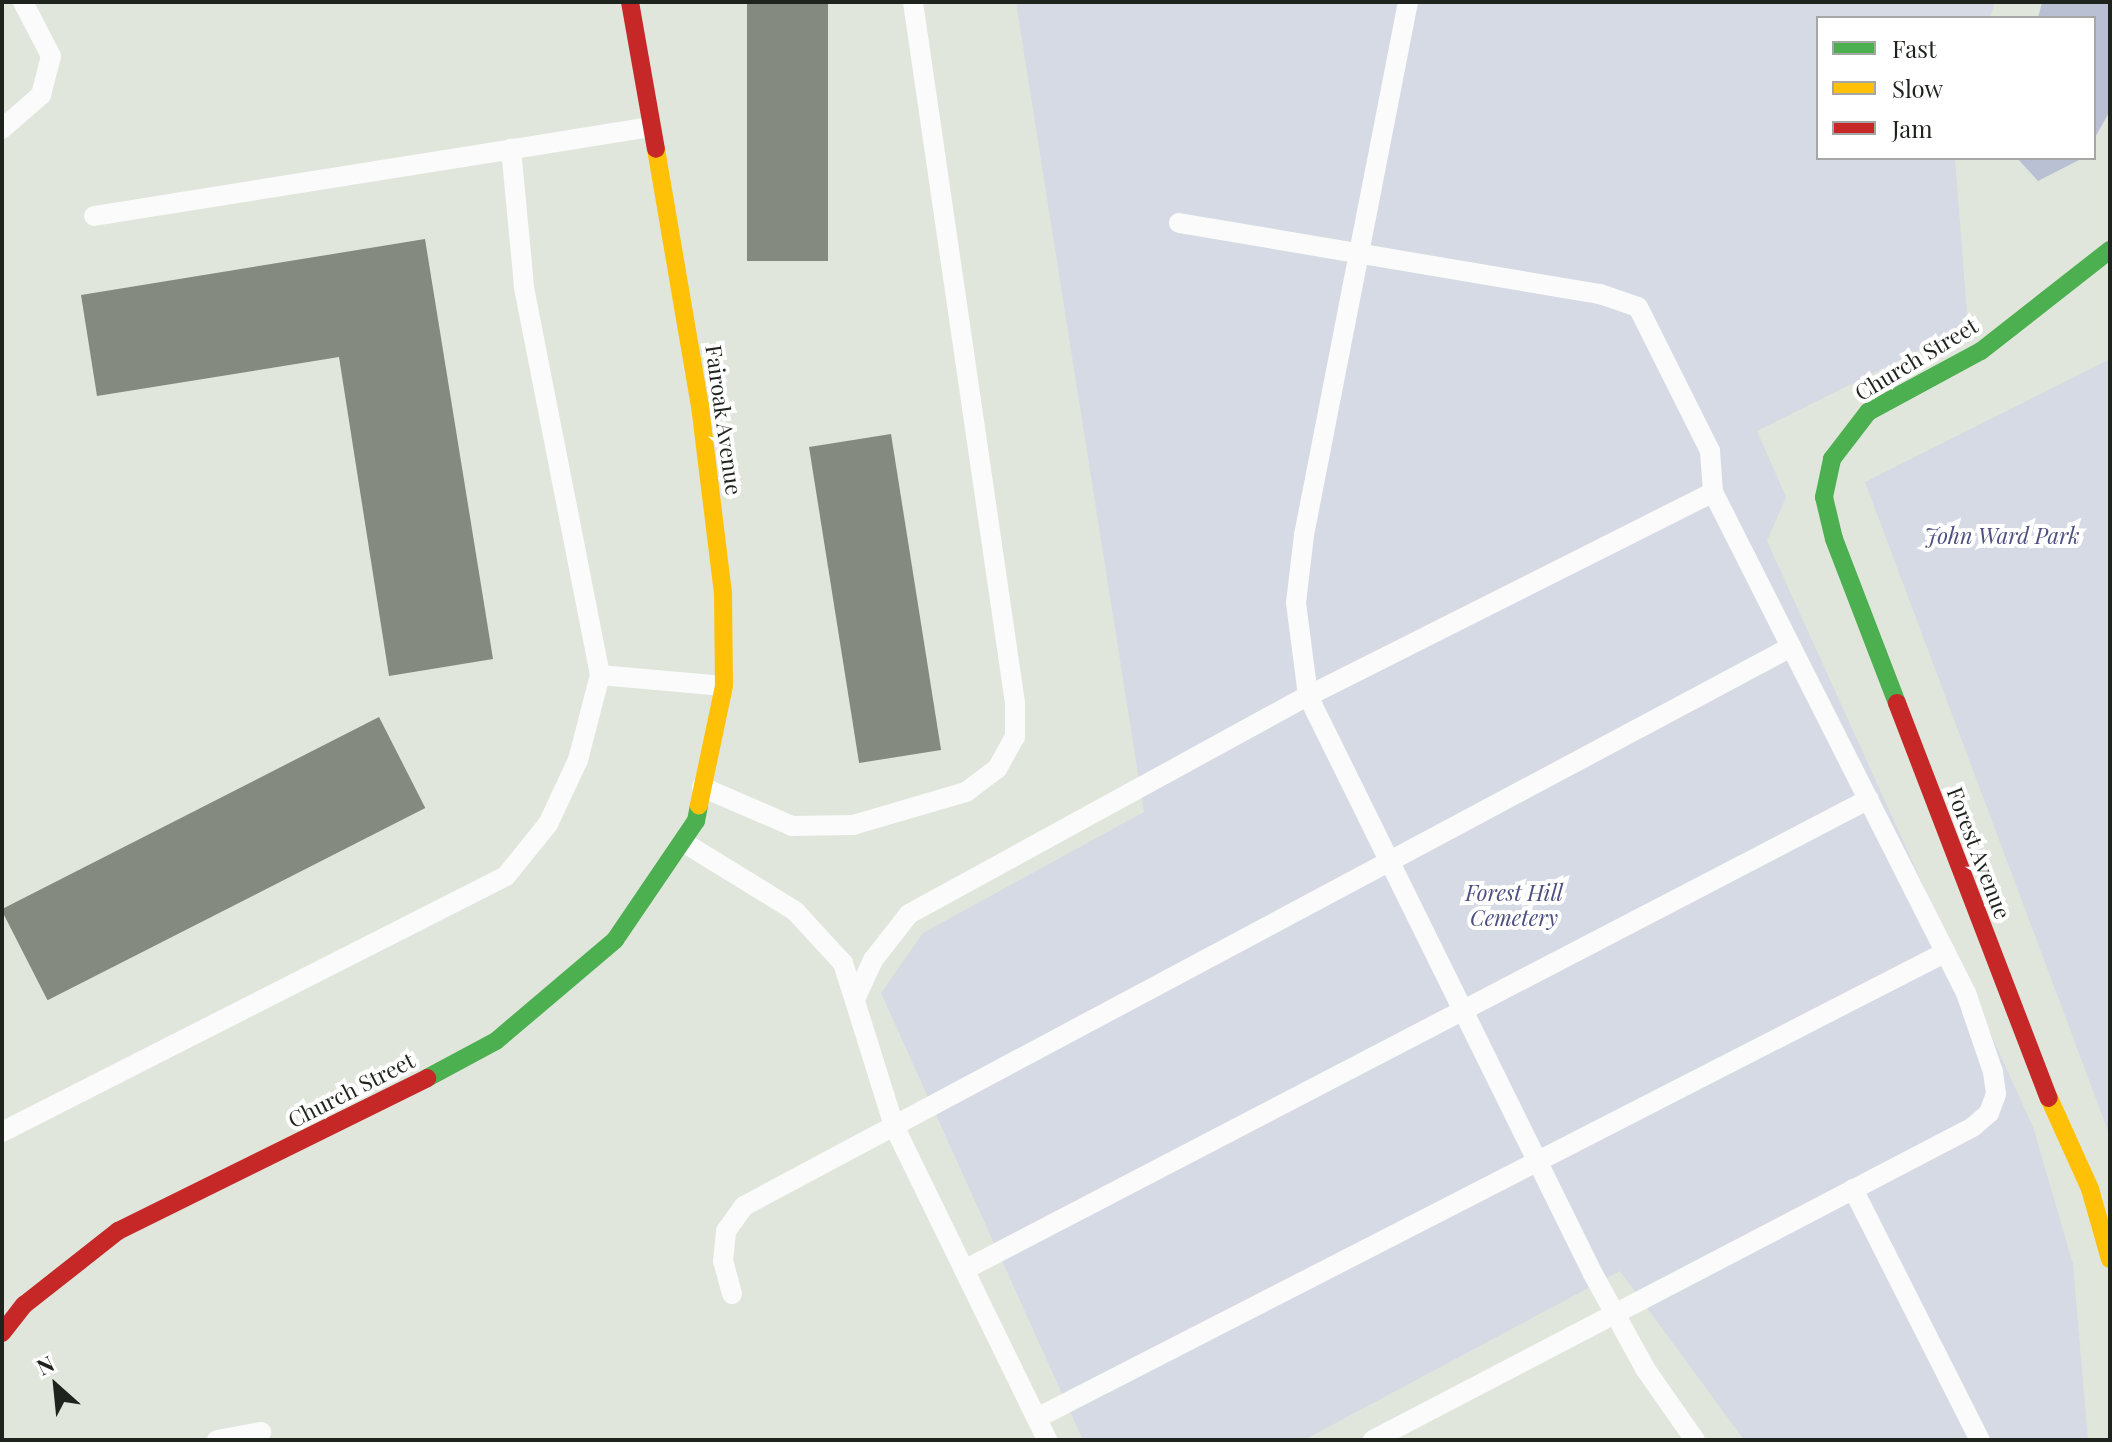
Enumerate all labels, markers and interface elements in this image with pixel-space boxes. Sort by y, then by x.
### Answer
legend [1816,16,2096,160]
text: Fast [1892,32,1937,64]
text: Slow [1892,72,1943,104]
text: Jam [1892,112,1933,144]
street label: Church Street [1850,312,1982,406]
street label: Fairoak Avenue [700,343,748,497]
park label: John Ward Park [1924,523,2080,549]
street label: Forest Avenue [1942,783,2016,923]
park label: Forest Hill Cemetery [1465,879,1563,930]
street label: Church Street [283,1047,419,1133]
north arrow [16,1346,96,1426]
text: N [31,1348,59,1382]

